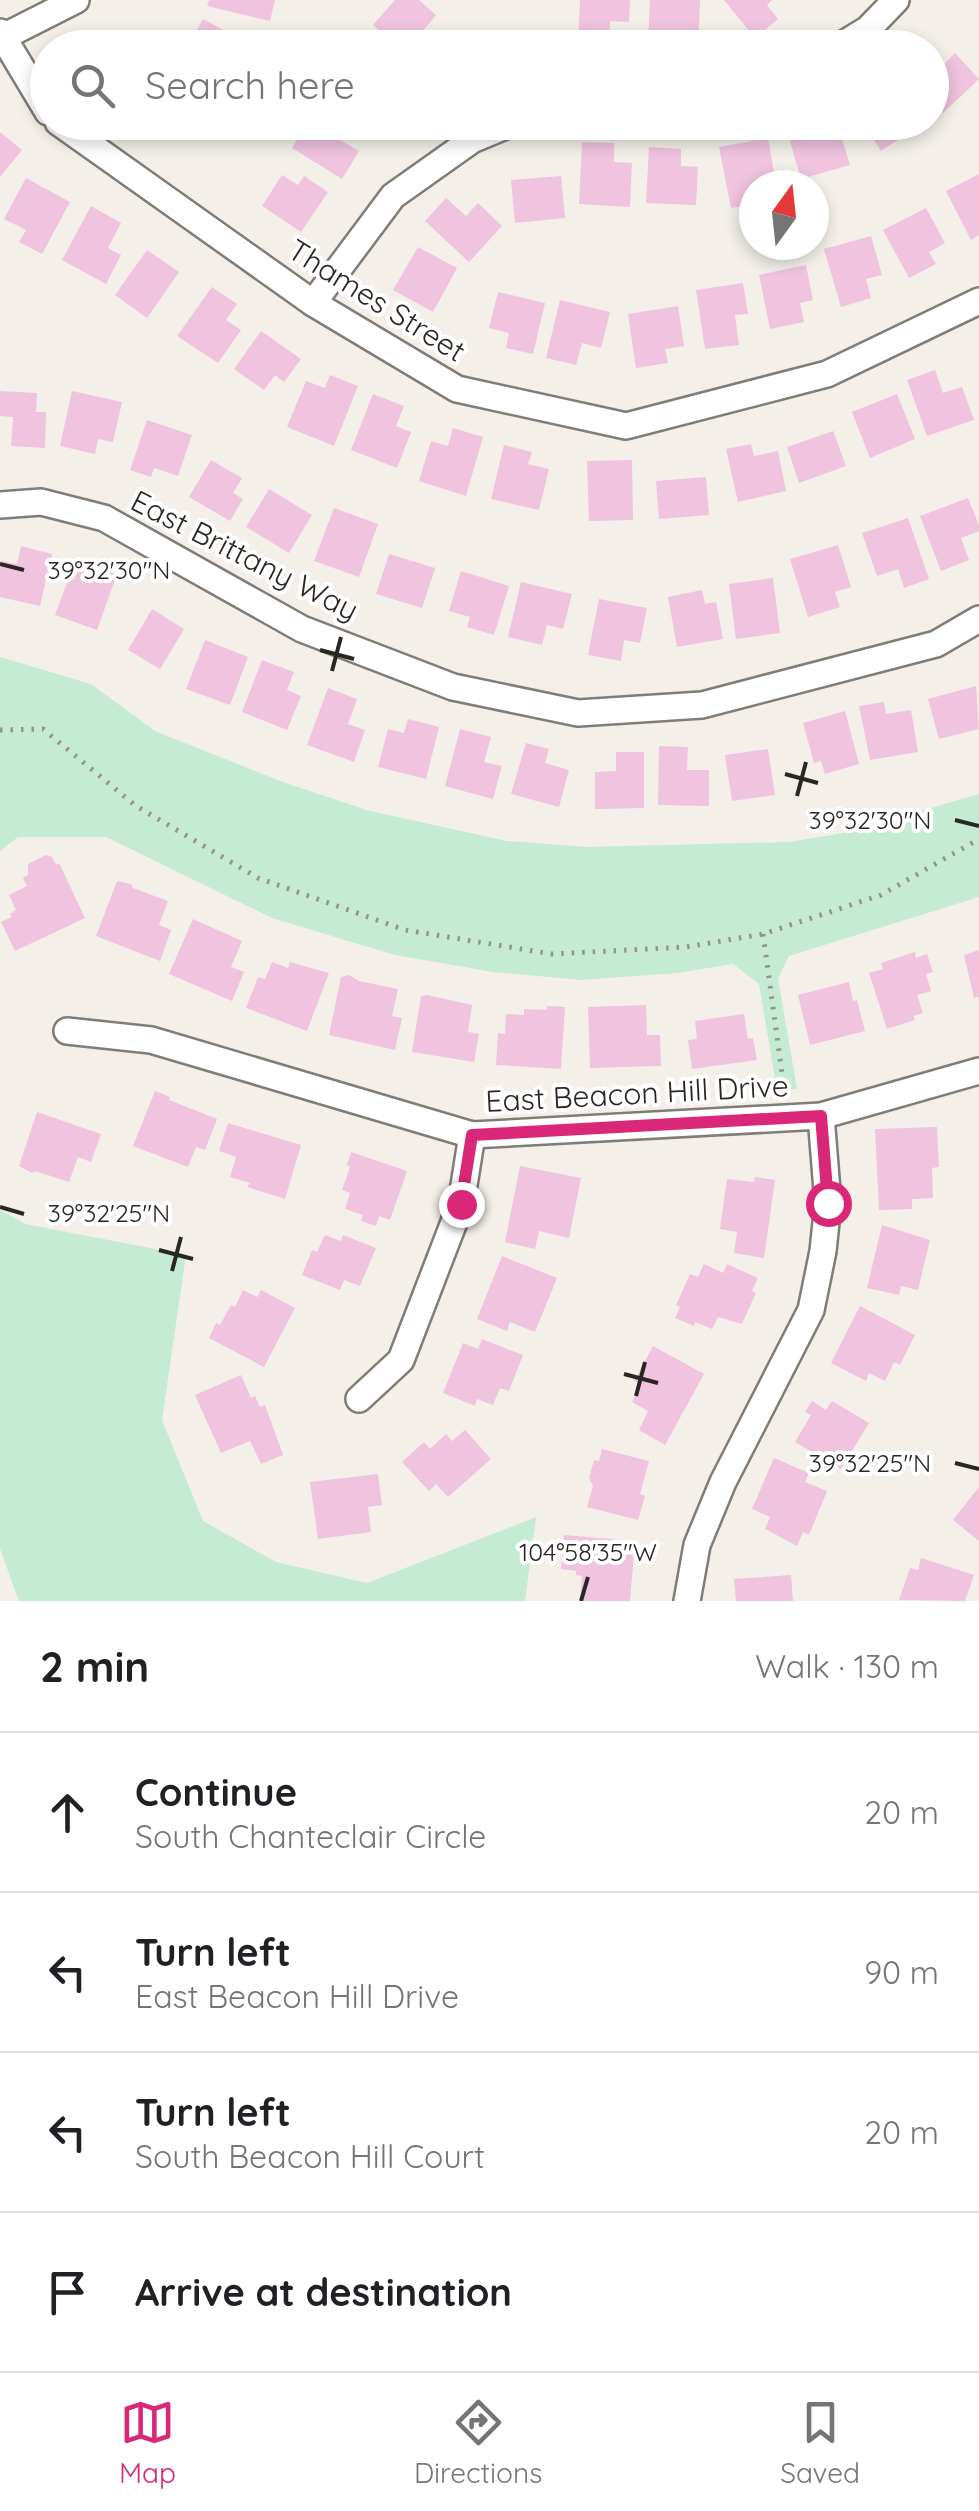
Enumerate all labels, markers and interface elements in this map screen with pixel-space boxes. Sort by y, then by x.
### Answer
search box [30,30,949,140]
icon: search [65,58,120,113]
text: Search here [145,61,355,109]
north arrow [739,170,829,260]
street label: Thames Street [281,230,473,370]
street label: East Brittany Way [125,481,365,629]
text: 39°32'30"N [48,554,170,585]
text: 39°32'30"N [809,804,931,835]
street label: East Beacon Hill Drive [484,1066,790,1120]
route start [806,1181,852,1227]
route end [439,1182,485,1228]
text: 39°32'25"N [48,1197,170,1228]
text: 39°32'25"N [809,1447,931,1478]
text: 104°58'35"W [519,1536,657,1567]
text: 2 min [40,1640,149,1693]
text: Walk · 130 m [755,1646,939,1686]
text: Continue [135,1768,297,1816]
icon: ahead [40,1785,95,1840]
text: 20 m [864,1792,939,1832]
text: South Chanteclair Circle [135,1816,486,1856]
text: Turn left [135,1928,291,1976]
icon: left [40,1945,95,2000]
text: 90 m [864,1952,939,1992]
text: East Beacon Hill Drive [135,1976,459,2016]
text: Turn left [135,2088,291,2136]
icon: left [40,2105,95,2160]
text: 20 m [864,2112,939,2152]
text: South Beacon Hill Court [135,2136,485,2176]
icon: arrive [40,2265,95,2320]
text: Arrive at destination [135,2268,512,2316]
tab: Map [119,2395,176,2490]
tab: Directions [414,2395,542,2490]
tab: Saved [780,2395,860,2490]

